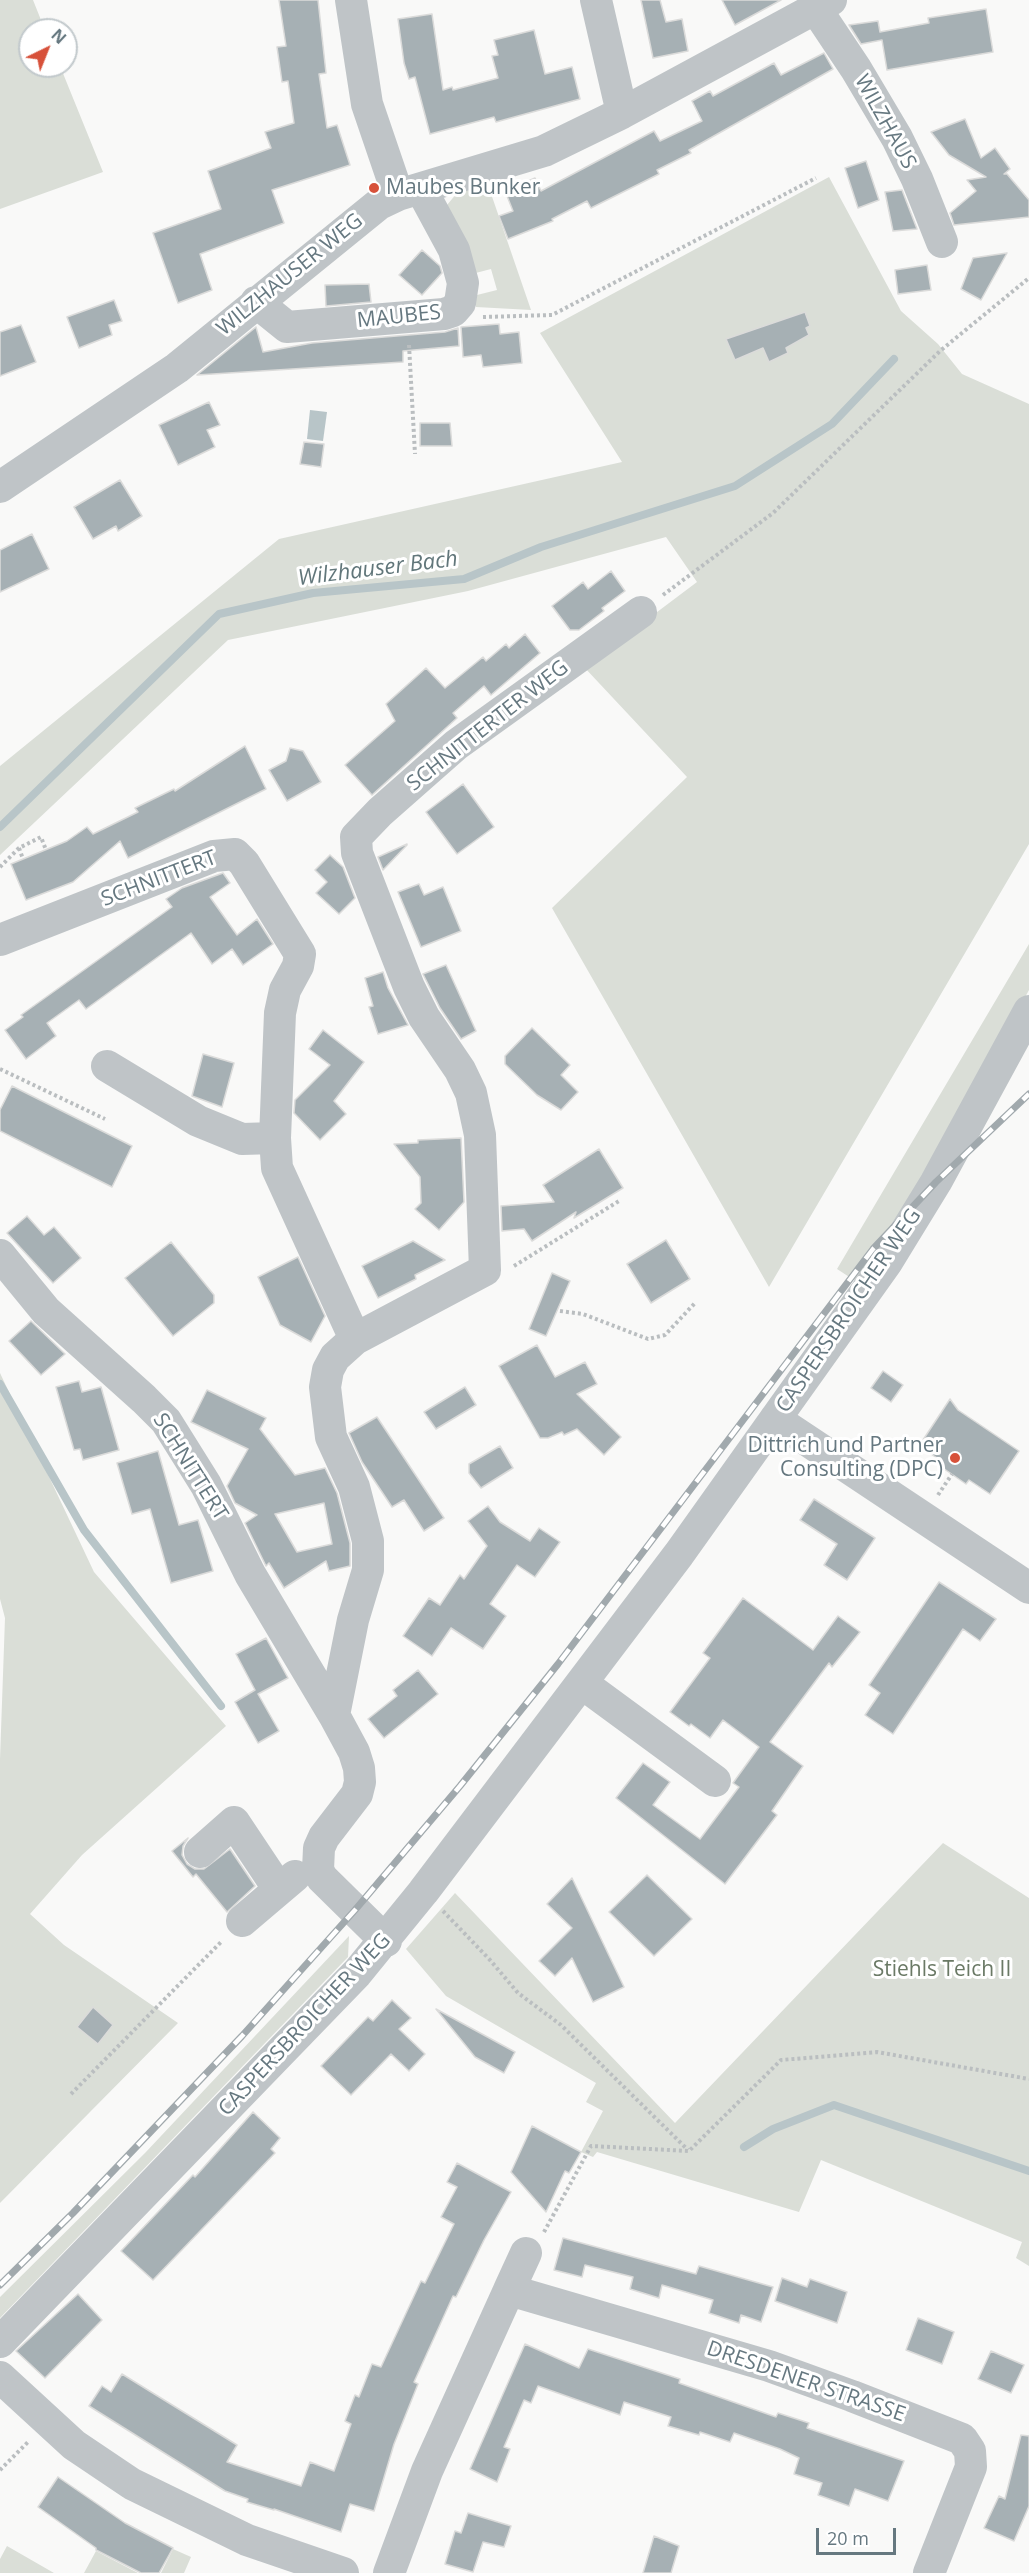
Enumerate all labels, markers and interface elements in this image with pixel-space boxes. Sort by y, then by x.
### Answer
north arrow [18,18,78,78]
text: N [47,24,71,49]
street label: WILZHAUS [849,70,921,174]
place label: Maubes Bunker [386,175,540,201]
marker: Maubes Bunker [367,181,381,195]
street label: WILZHAUSER WEG [212,208,368,342]
street label: MAUBES [356,300,442,334]
water label: Wilzhauser Bach [297,546,459,592]
street label: SCHNITTERTER WEG [402,655,574,797]
street label: SCHNITTERT [98,846,220,912]
street label: CASPERSBROICHER WEG [771,1204,927,1418]
street label: SCHNITTERT [147,1409,233,1525]
place label: Dittrich und Partner Consulting (DPC) [748,1433,943,1483]
marker: Dittrich und Partner Consulting (DPC) [948,1451,962,1465]
street label: CASPERSBROICHER WEG [214,1928,396,2122]
park label: Stiehls Teich II [873,1957,1011,1983]
street label: DRESDENER STRASSE [703,2336,909,2428]
scale bar [819,2516,898,2554]
text: 20 m [827,2526,869,2550]

